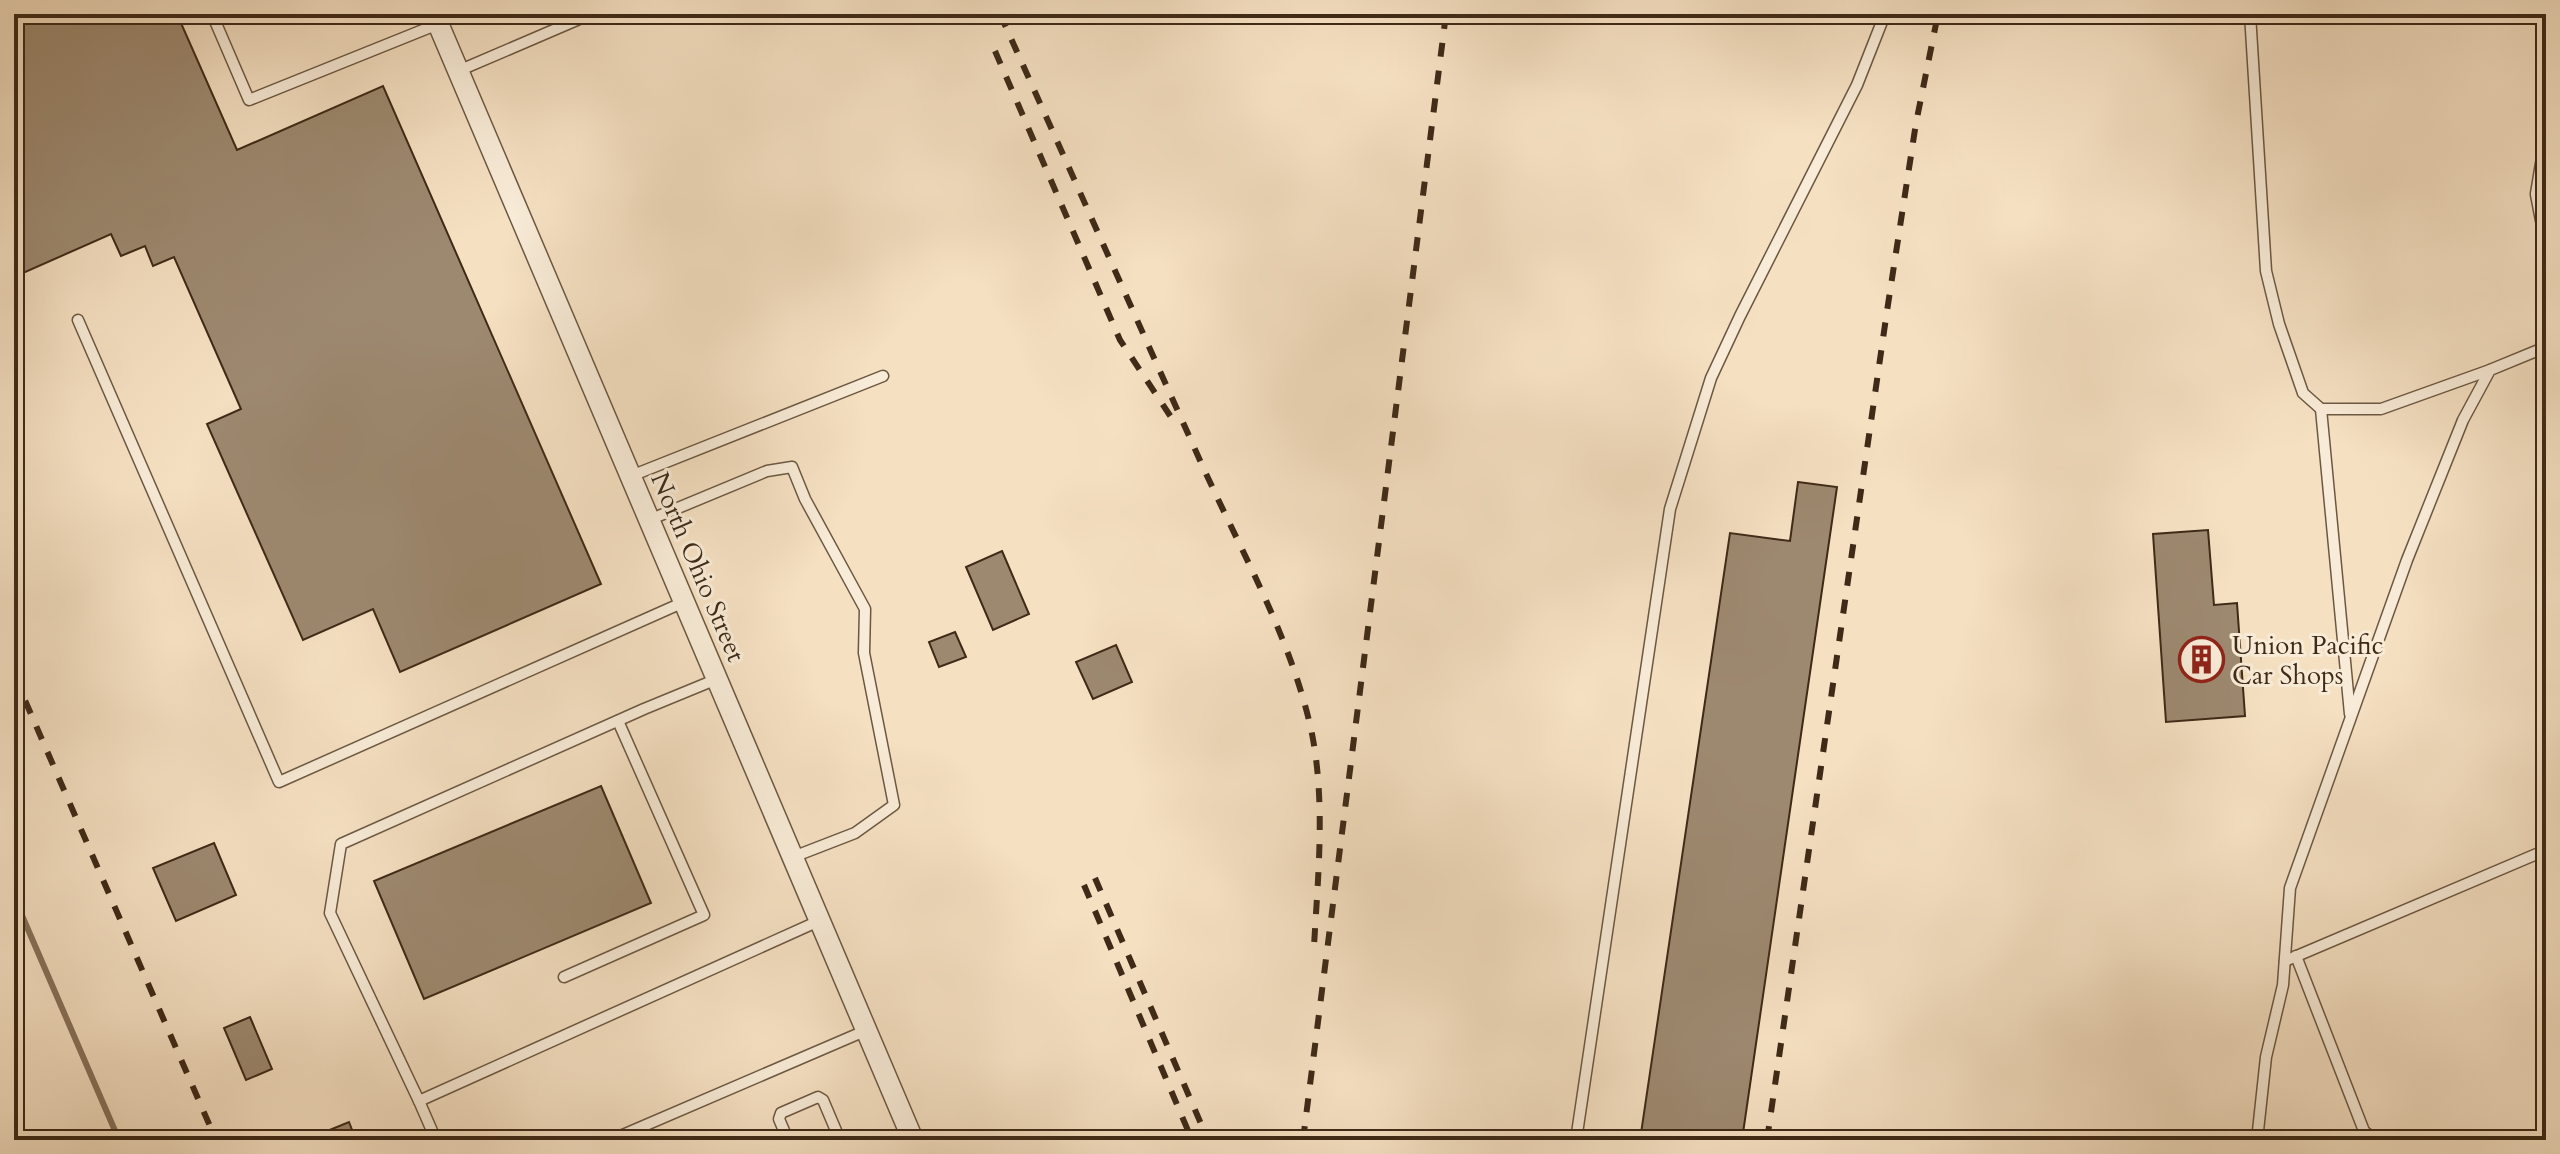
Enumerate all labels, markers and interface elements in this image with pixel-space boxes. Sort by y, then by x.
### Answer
street label: North Ohio Street [642,467,754,667]
place label: Union Pacific Car Shops [2232,628,2383,693]
building icon: Union Pacific Car Shops [2177,636,2225,684]

